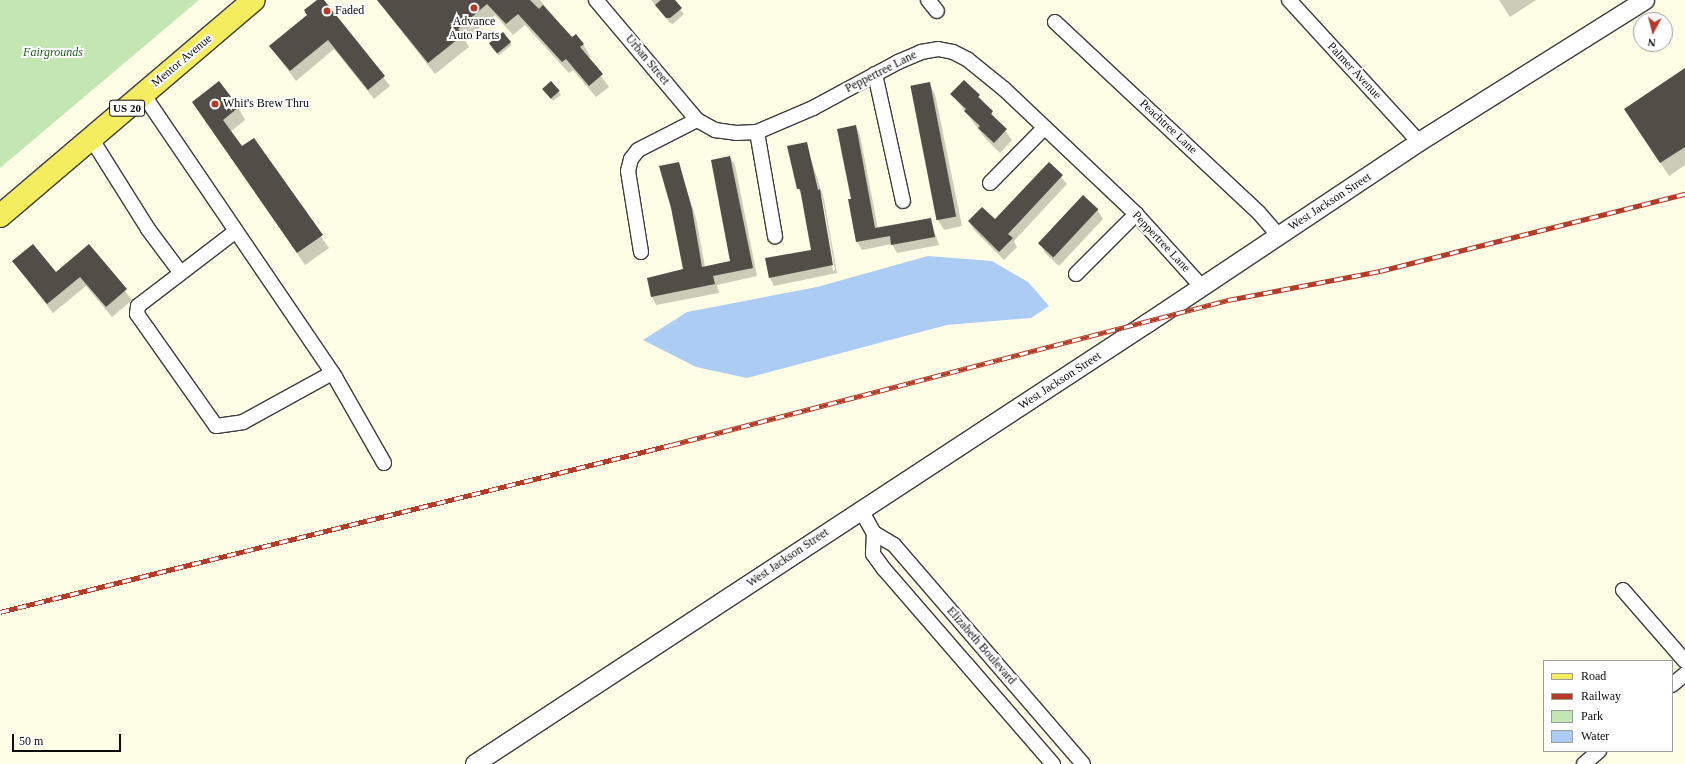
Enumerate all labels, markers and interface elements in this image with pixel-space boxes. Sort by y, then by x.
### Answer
marker: Advance Auto Parts [469,3,479,13]
place label: Faded [335,4,364,18]
marker: Faded [322,6,332,16]
north arrow [1633,12,1673,52]
place label: Advance Auto Parts [448,15,500,43]
street label: Mentor Avenue [149,31,215,91]
street label: Urban Street [622,32,672,88]
text: N [1647,36,1656,49]
street label: Palmer Avenue [1324,39,1384,103]
park label: Fairgrounds [23,46,83,60]
street label: Peppertree Lane [843,48,919,96]
place label: Whit's Brew Thru [223,97,309,111]
street label: Peachtree Lane [1136,97,1200,157]
road number: US 20 [109,99,145,117]
marker: Whit's Brew Thru [210,99,220,109]
street label: West Jackson Street [1286,170,1374,234]
street label: Peppertree Lane [1129,208,1193,276]
street label: West Jackson Street [1016,349,1104,413]
street label: West Jackson Street [744,525,832,591]
street label: Elizabeth Boulevard [943,604,1019,688]
legend [1543,660,1673,752]
text: Road [1581,669,1606,683]
text: Railway [1581,689,1621,703]
text: Park [1581,709,1603,723]
scale bar [14,726,123,752]
text: Water [1581,729,1609,743]
text: 50 m [19,734,43,748]

